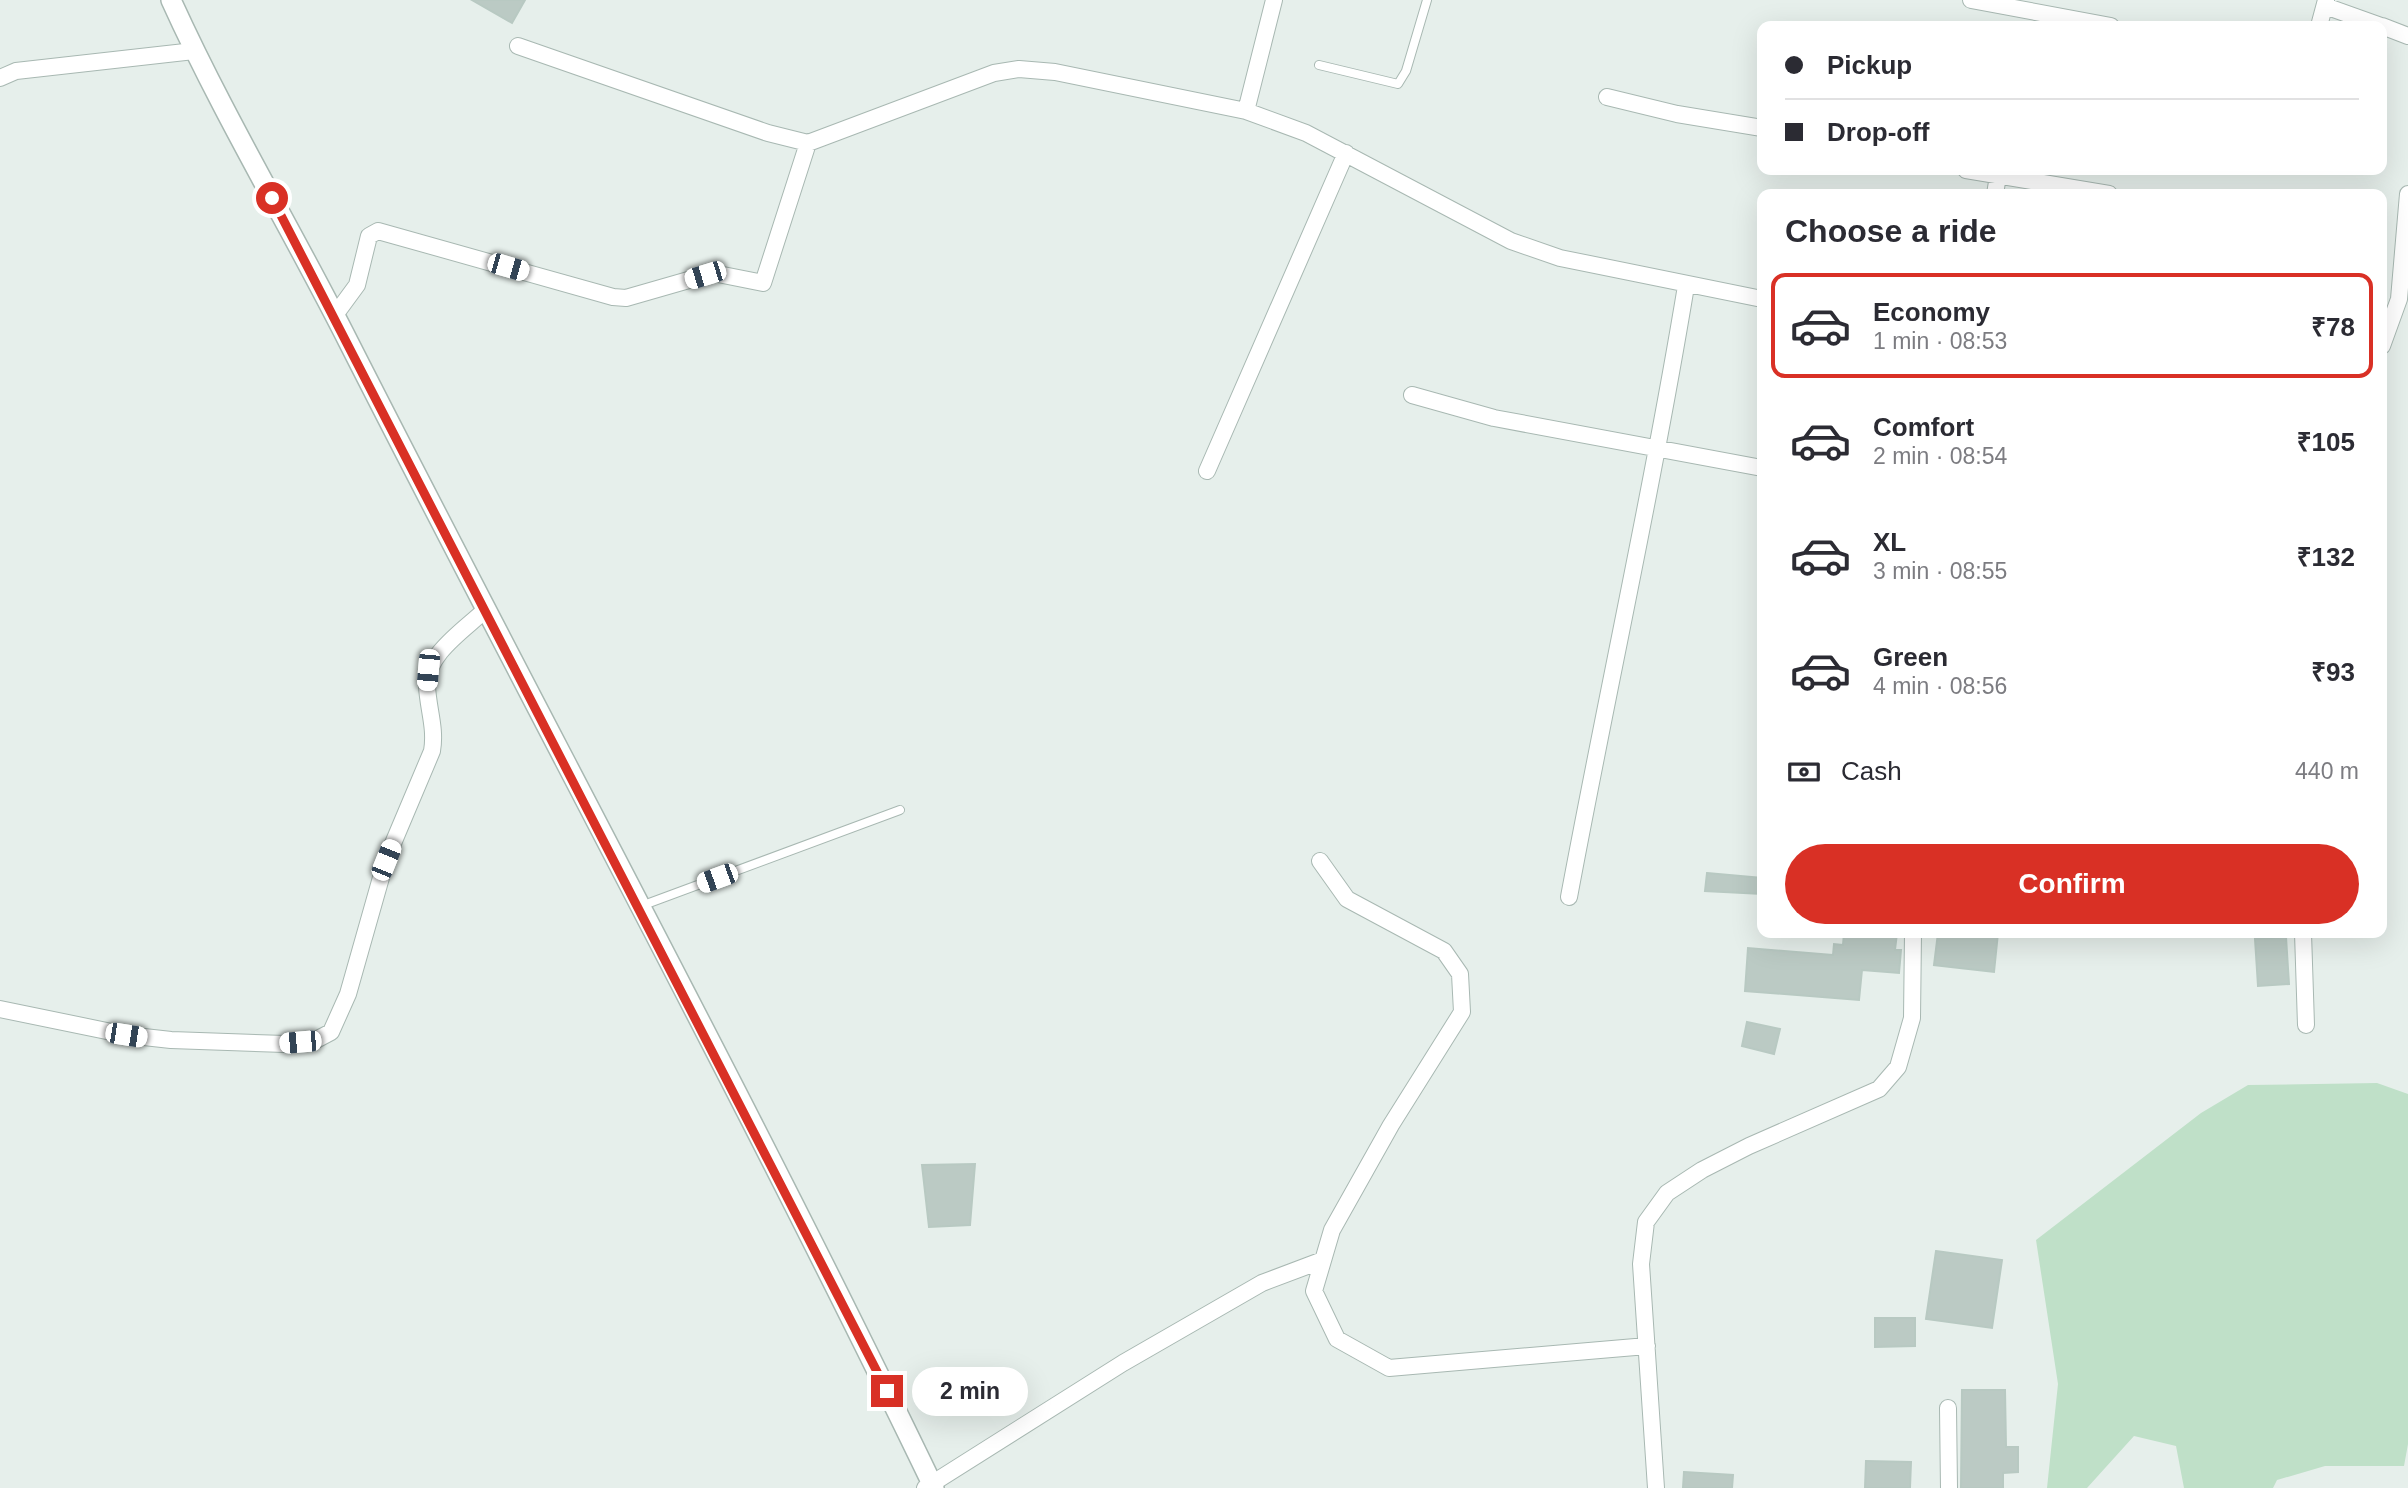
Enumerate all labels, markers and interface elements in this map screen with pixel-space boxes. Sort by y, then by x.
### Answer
text: Pickup [1827,50,1912,80]
text: Drop-off [1827,117,1930,147]
route start [256,182,288,214]
text: Choose a ride [1785,213,1997,249]
car [485,251,532,283]
car [682,259,729,291]
icon: car [1789,294,1852,357]
text: Economy [1873,297,1990,327]
text: ₹78 [2311,312,2355,342]
text: 1 min · 08:53 [1873,328,2007,354]
icon: car [1789,409,1852,472]
text: Comfort [1873,412,1974,442]
text: ₹105 [2297,427,2355,457]
text: 2 min · 08:54 [1873,443,2007,469]
icon: car [1789,524,1852,587]
text: XL [1873,527,1906,557]
text: ₹132 [2297,542,2355,572]
text: 3 min · 08:55 [1873,558,2007,584]
icon: car [1789,639,1852,702]
text: Green [1873,642,1948,672]
car [416,648,441,692]
text: ₹93 [2311,657,2355,687]
text: 4 min · 08:56 [1873,673,2007,699]
icon: cash [1785,753,1823,791]
text: Cash [1841,756,1902,786]
text: 440 m [2295,758,2359,784]
car [369,837,404,883]
button: Confirm [1785,844,2359,924]
car [694,861,741,895]
car [104,1021,149,1049]
car [279,1030,322,1054]
callout: 2 min [912,1366,1027,1416]
route end [871,1375,903,1407]
text: 2 min [940,1378,1000,1404]

